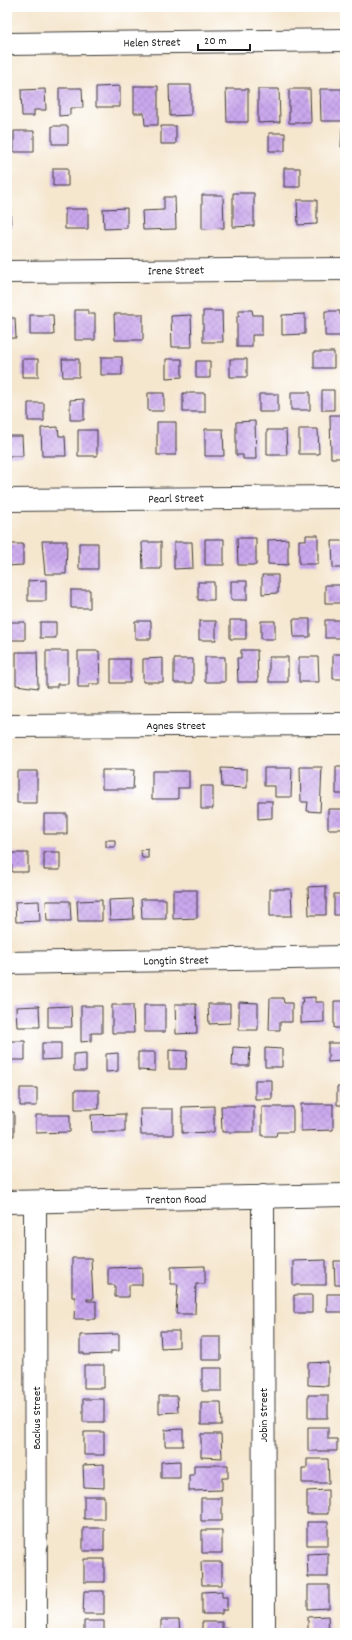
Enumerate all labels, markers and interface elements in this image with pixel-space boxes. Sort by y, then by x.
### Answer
scale bar [198,26,250,52]
text: 20 m [204,33,227,50]
street label: Helen Street [123,34,181,52]
street label: Irene Street [148,263,205,280]
street label: Pearl Street [148,491,205,508]
street label: Agnes Street [146,718,206,735]
street label: Longtin Street [143,952,209,971]
street label: Trenton Road [146,1191,206,1210]
street label: Backus Street [29,1386,46,1450]
street label: Jobin Street [256,1387,273,1442]

